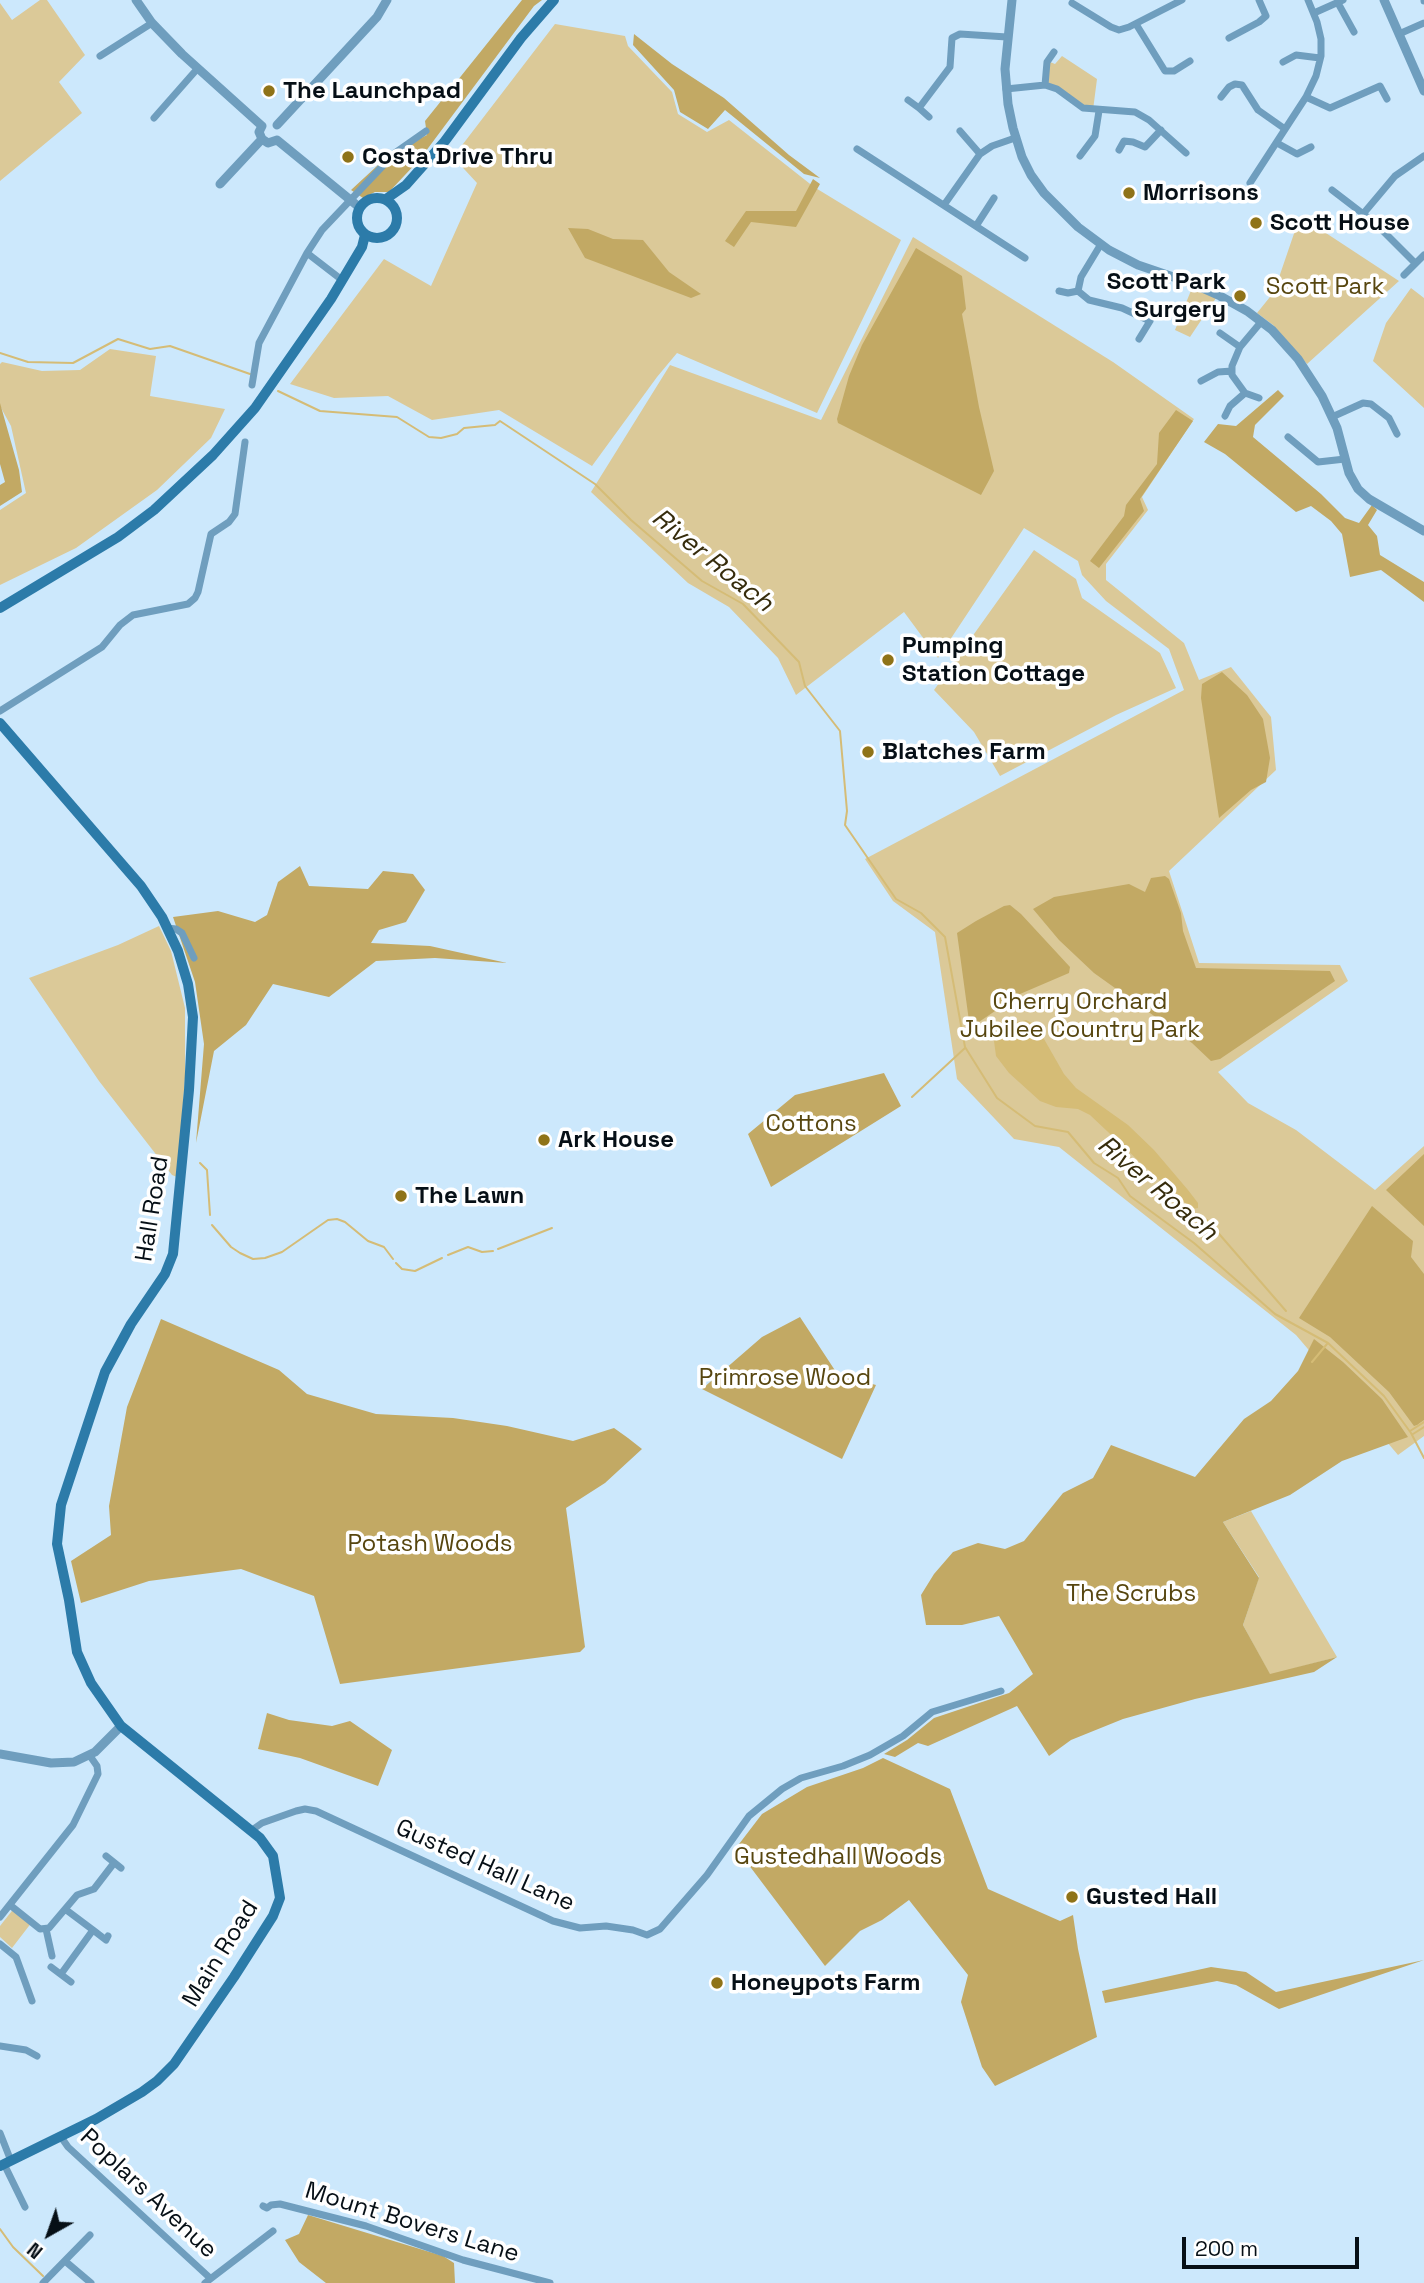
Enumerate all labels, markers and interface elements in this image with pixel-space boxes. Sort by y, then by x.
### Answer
place label: The Launchpad [283,77,461,105]
marker: The Launchpad [261,83,277,99]
place label: Costa Drive Thru [362,143,553,171]
marker: Costa Drive Thru [340,149,356,165]
place label: Morrisons [1143,179,1259,207]
marker: Morrisons [1121,185,1137,201]
place label: Scott House [1270,209,1410,237]
marker: Scott House [1248,215,1264,231]
place label: Scott Park Surgery [1107,268,1226,324]
park label: Scott Park [1266,273,1384,301]
marker: Scott Park Surgery [1232,288,1248,304]
water label: River Roach [645,503,779,619]
place label: Pumping Station Cottage [902,632,1085,688]
marker: Pumping Station Cottage [880,652,896,668]
place label: Blatches Farm [882,738,1046,766]
marker: Blatches Farm [860,744,876,760]
park label: Cherry Orchard Jubilee Country Park [960,988,1200,1044]
park label: Cottons [765,1110,857,1138]
place label: Ark House [558,1126,674,1154]
water label: River Roach [1091,1130,1223,1248]
marker: Ark House [536,1132,552,1148]
street label: Hall Road [130,1154,176,1264]
place label: The Lawn [415,1182,524,1210]
marker: The Lawn [393,1188,409,1204]
park label: Primrose Wood [699,1364,871,1392]
park label: Potash Woods [347,1530,513,1558]
park label: The Scrubs [1066,1580,1196,1608]
street label: Gusted Hall Lane [391,1814,579,1918]
park label: Gustedhall Woods [734,1843,942,1871]
place label: Gusted Hall [1086,1883,1217,1911]
marker: Gusted Hall [1064,1889,1080,1905]
street label: Main Road [177,1895,265,2013]
place label: Honeypots Farm [731,1969,921,1997]
marker: Honeypots Farm [709,1975,725,1991]
street label: Poplars Avenue [74,2123,222,2265]
street label: Mount Bovers Lane [302,2177,522,2269]
north arrow [14,2199,84,2269]
scale bar [1186,2224,1363,2268]
text: 200 m [1195,2235,1258,2262]
text: N [22,2237,48,2264]

